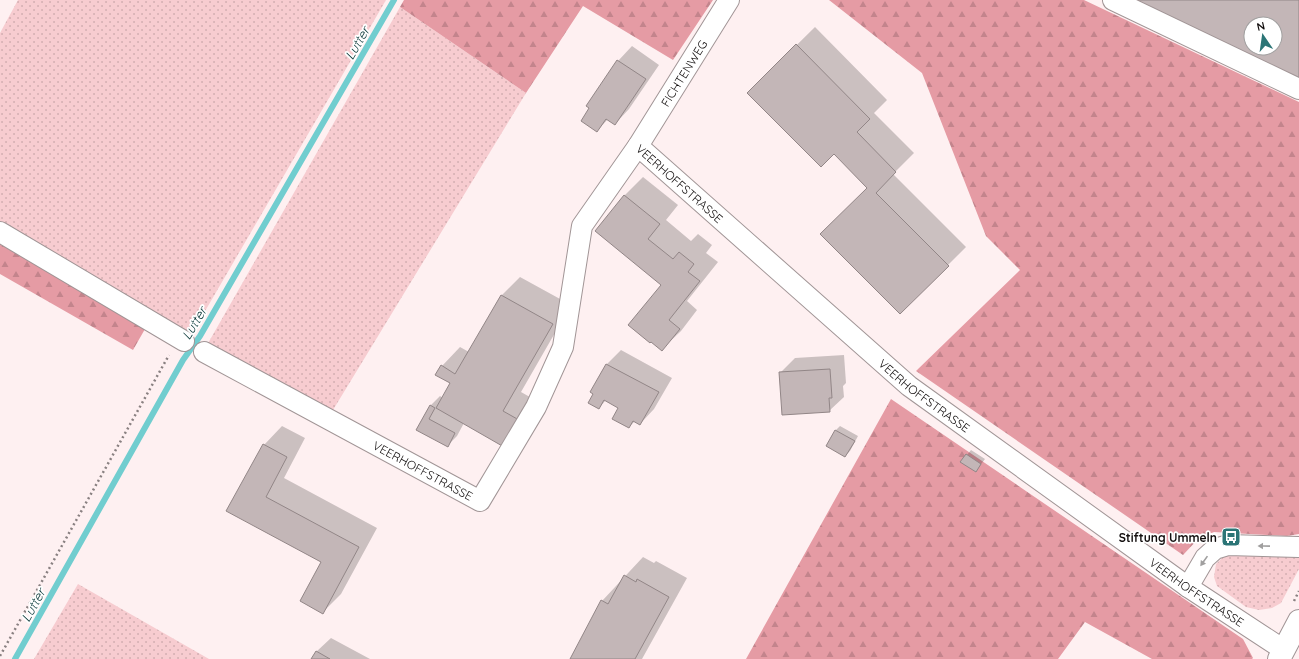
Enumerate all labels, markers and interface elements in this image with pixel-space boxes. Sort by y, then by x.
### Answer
north arrow [1243,16,1283,56]
text: N [1255,19,1266,34]
water label: Lutter [341,22,374,62]
street label: FICHTENWEG [657,37,710,109]
street label: VEERHOFFSTRASSE [633,141,727,226]
water label: Lutter [178,302,211,342]
street label: VEERHOFFSTRASSE [876,355,973,435]
street label: VEERHOFFSTRASSE [371,437,476,503]
bus stop icon: Stiftung Ummeln [1220,526,1242,548]
place label: Stiftung Ummeln [1119,530,1217,545]
one-way arrow [1257,543,1270,549]
street label: VEERHOFFSTRASSE [1147,554,1247,629]
one-way arrow [1200,556,1208,566]
water label: Lutter [17,584,50,624]

